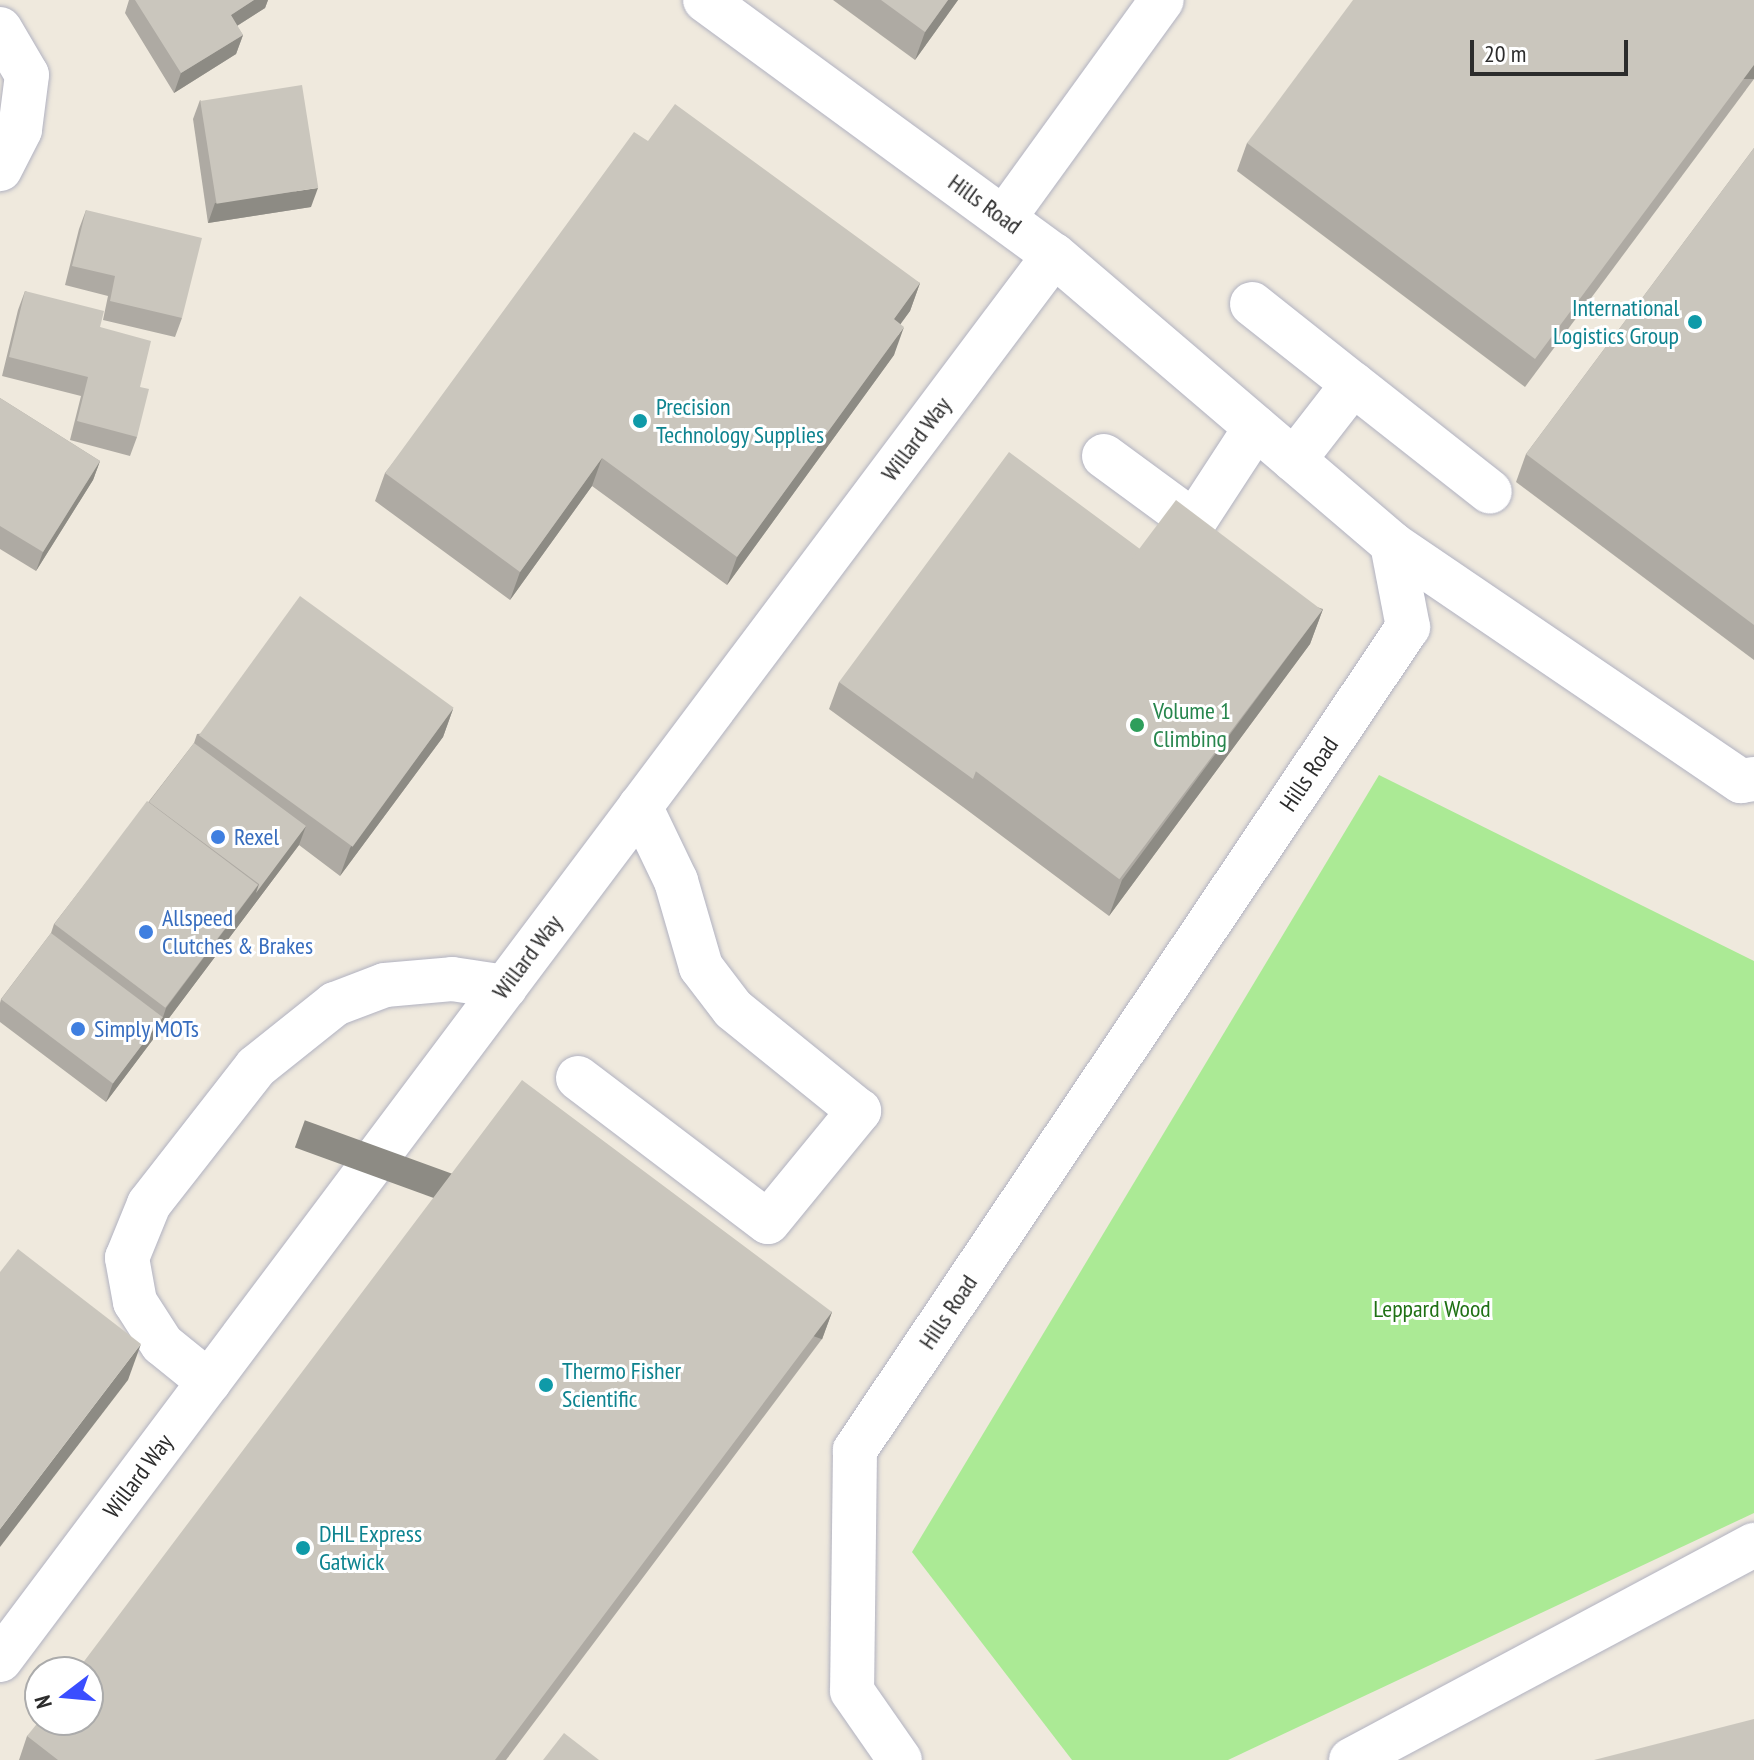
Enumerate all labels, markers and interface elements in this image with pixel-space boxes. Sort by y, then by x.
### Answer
scale bar [1474,24,1632,74]
text: 20 m [1484,38,1526,69]
street label: Hills Road [943,168,1027,240]
place label: International Logistics Group [1553,294,1679,350]
marker: International Logistics Group [1686,313,1704,331]
street label: Willard Way [875,391,957,487]
place label: Precision Technology Supplies [656,393,825,449]
marker: Precision Technology Supplies [631,412,649,430]
place label: Volume 1 Climbing [1153,697,1231,753]
marker: Volume 1 Climbing [1128,716,1146,734]
street label: Hills Road [1274,731,1344,817]
place label: Rexel [234,823,279,851]
marker: Rexel [209,828,227,846]
place label: Allspeed Clutches & Brakes [162,904,313,960]
street label: Willard Way [486,909,568,1005]
marker: Allspeed Clutches & Brakes [137,923,155,941]
place label: Simply MOTs [94,1015,200,1043]
marker: Simply MOTs [69,1020,87,1038]
street label: Hills Road [913,1269,983,1355]
park label: Leppard Wood [1373,1295,1491,1323]
place label: Thermo Fisher Scientific [562,1357,681,1413]
marker: Thermo Fisher Scientific [537,1376,555,1394]
street label: Willard Way [97,1428,179,1524]
place label: DHL Express Gatwick [319,1520,423,1576]
marker: DHL Express Gatwick [294,1539,312,1557]
north arrow [24,1656,104,1736]
text: N [28,1692,58,1712]

